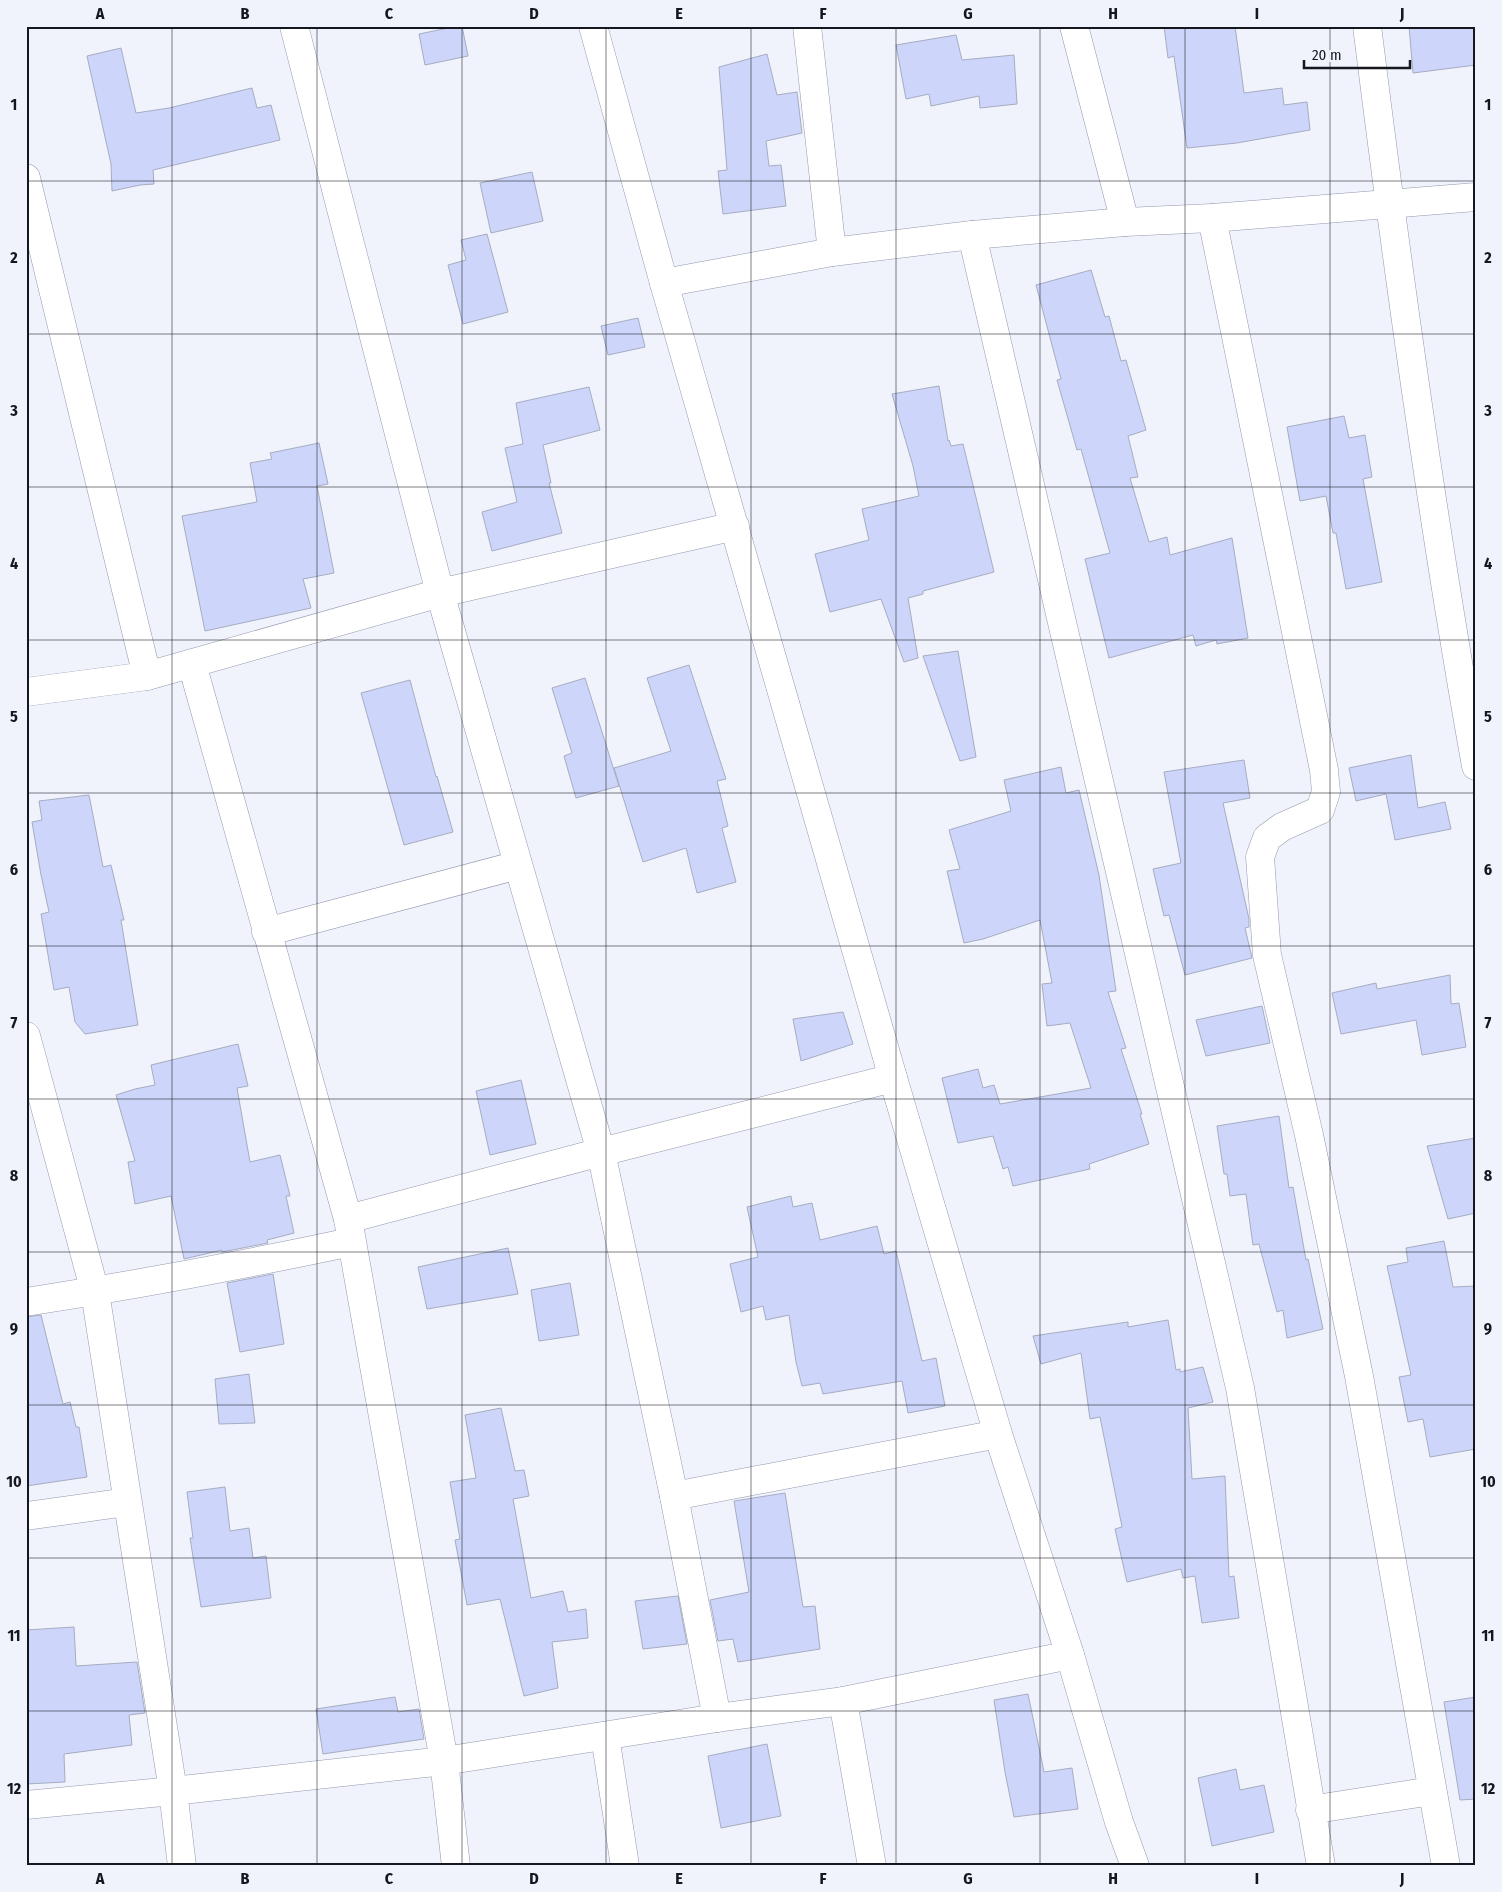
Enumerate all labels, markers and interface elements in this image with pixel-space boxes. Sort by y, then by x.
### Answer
text: A [95,4,105,23]
text: B [241,4,250,23]
text: C [385,4,394,23]
text: D [529,4,539,23]
text: E [675,4,683,23]
text: F [819,4,827,23]
text: G [963,4,973,23]
text: H [1108,4,1118,23]
text: I [1255,4,1259,23]
text: J [1399,4,1404,23]
scale bar [1304,38,1411,70]
text: 20 m [1312,46,1342,64]
text: 1 [11,95,17,114]
text: 1 [1485,95,1491,114]
text: 2 [9,248,18,267]
text: 2 [1483,248,1492,267]
text: 3 [9,401,18,420]
text: 3 [1483,401,1492,420]
text: 4 [10,554,18,573]
text: 4 [1484,554,1492,573]
text: 5 [10,707,18,726]
text: 5 [1484,707,1492,726]
text: 6 [10,860,18,879]
text: 6 [1484,860,1492,879]
text: 7 [11,1013,18,1032]
text: 7 [1485,1013,1492,1032]
text: 8 [10,1166,19,1185]
text: 8 [1484,1166,1493,1185]
text: 9 [10,1319,18,1338]
text: 9 [1484,1319,1492,1338]
text: 10 [6,1472,22,1491]
text: 10 [1480,1472,1496,1491]
text: 11 [7,1626,21,1645]
text: 11 [1481,1626,1495,1645]
text: 12 [7,1779,22,1798]
text: 12 [1481,1779,1496,1798]
text: A [95,1869,105,1888]
text: B [241,1869,250,1888]
text: C [385,1869,394,1888]
text: D [529,1869,539,1888]
text: E [675,1869,683,1888]
text: F [819,1869,827,1888]
text: G [963,1869,973,1888]
text: H [1108,1869,1118,1888]
text: I [1255,1869,1259,1888]
text: J [1399,1869,1404,1888]

